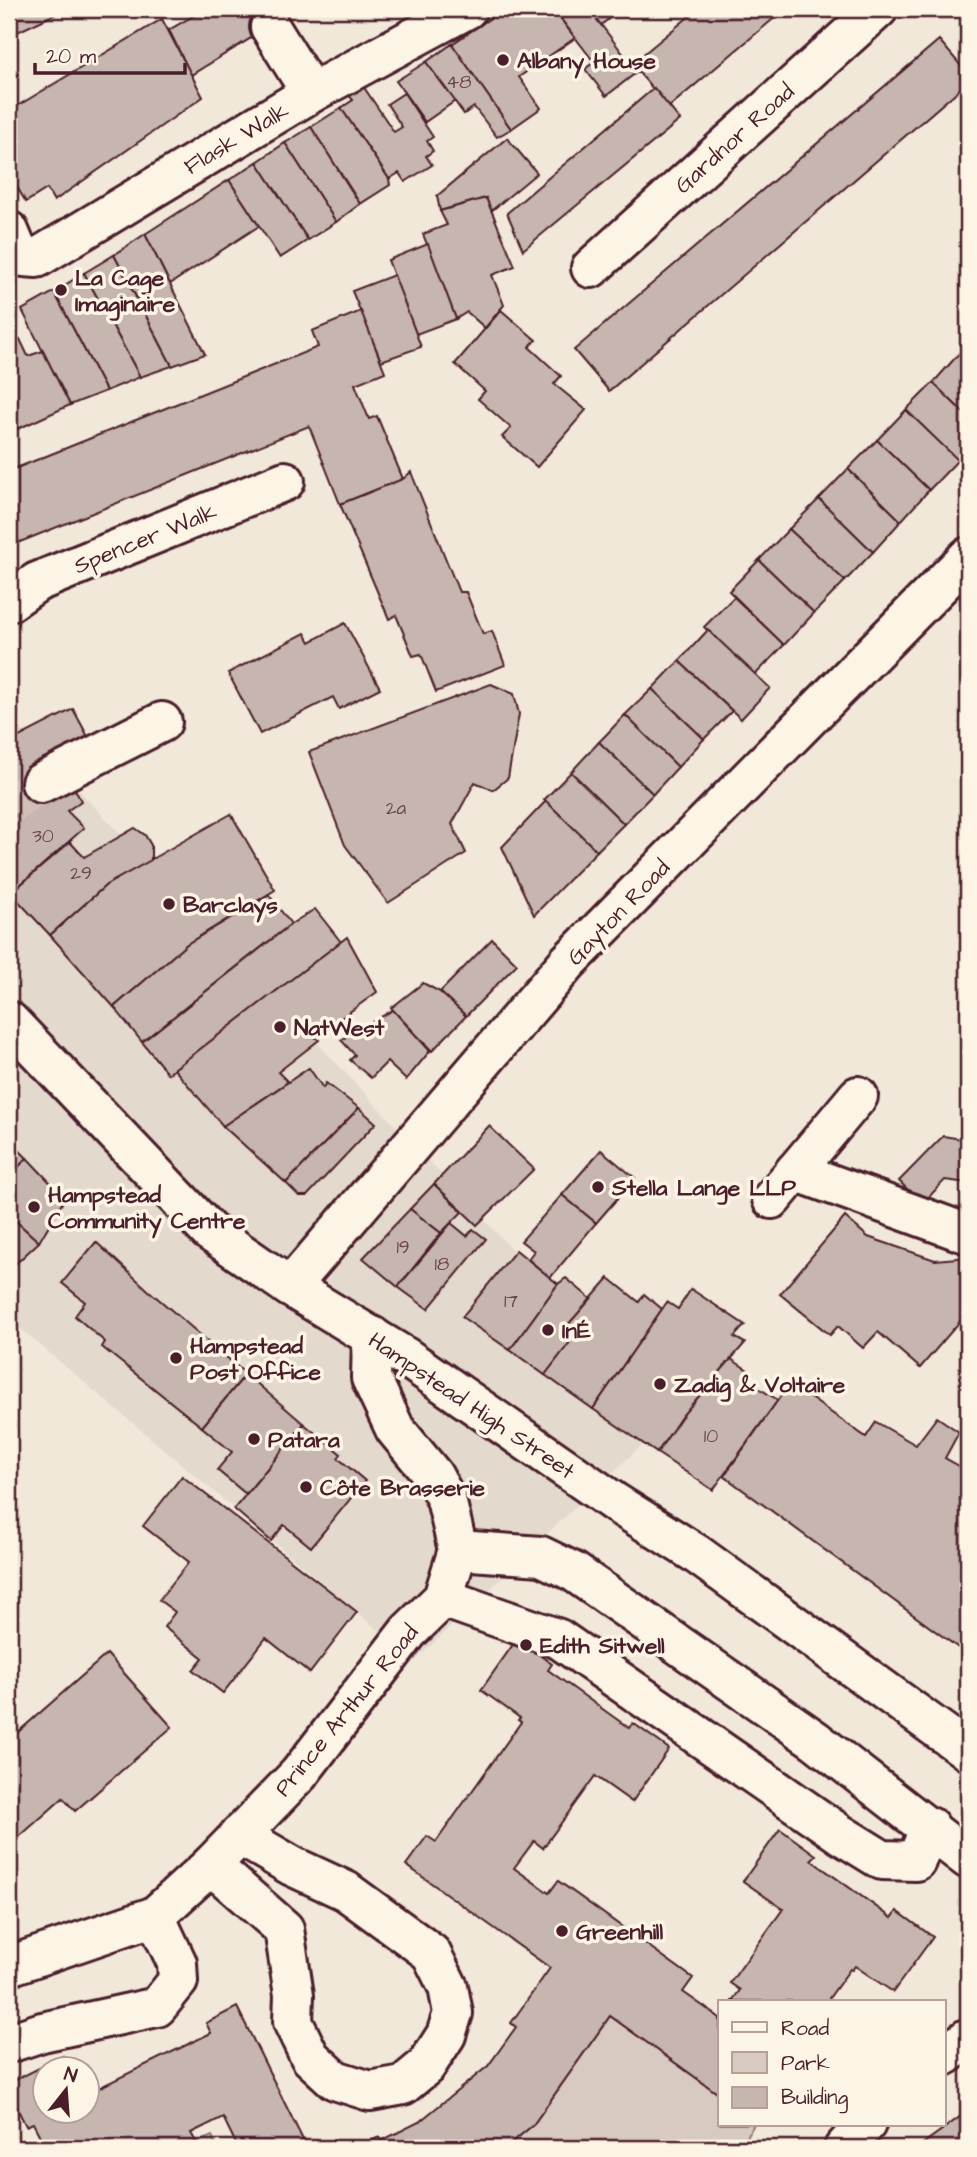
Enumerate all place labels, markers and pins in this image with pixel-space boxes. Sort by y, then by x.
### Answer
place label: Albany House [517,45,656,79]
marker: Albany House [495,52,511,68]
place label: La Cage Imaginaire [75,262,176,321]
marker: La Cage Imaginaire [53,282,69,298]
place label: Barclays [183,889,278,923]
marker: Barclays [161,896,177,912]
place label: NatWest [294,1012,385,1044]
marker: NatWest [272,1019,288,1035]
place label: Stella Lange LLP [611,1172,796,1205]
place label: Hampstead Community Centre [48,1179,246,1239]
marker: Stella Lange LLP [590,1179,606,1195]
marker: Hampstead Community Centre [26,1199,42,1215]
place label: InÉ [562,1315,591,1347]
marker: InÉ [540,1322,556,1338]
place label: Hampstead Post Office [190,1330,321,1388]
marker: Hampstead Post Office [168,1350,184,1366]
place label: Zadig & Voltaire [674,1369,846,1402]
marker: Zadig & Voltaire [652,1376,668,1392]
place label: Patara [268,1424,340,1456]
marker: Patara [246,1431,262,1447]
place label: Côte Brasserie [320,1472,486,1504]
marker: Côte Brasserie [298,1479,314,1495]
place label: Edith Sitwell [540,1630,665,1662]
marker: Edith Sitwell [518,1637,534,1653]
place label: Greenhill [576,1916,663,1948]
marker: Greenhill [554,1923,570,1939]

